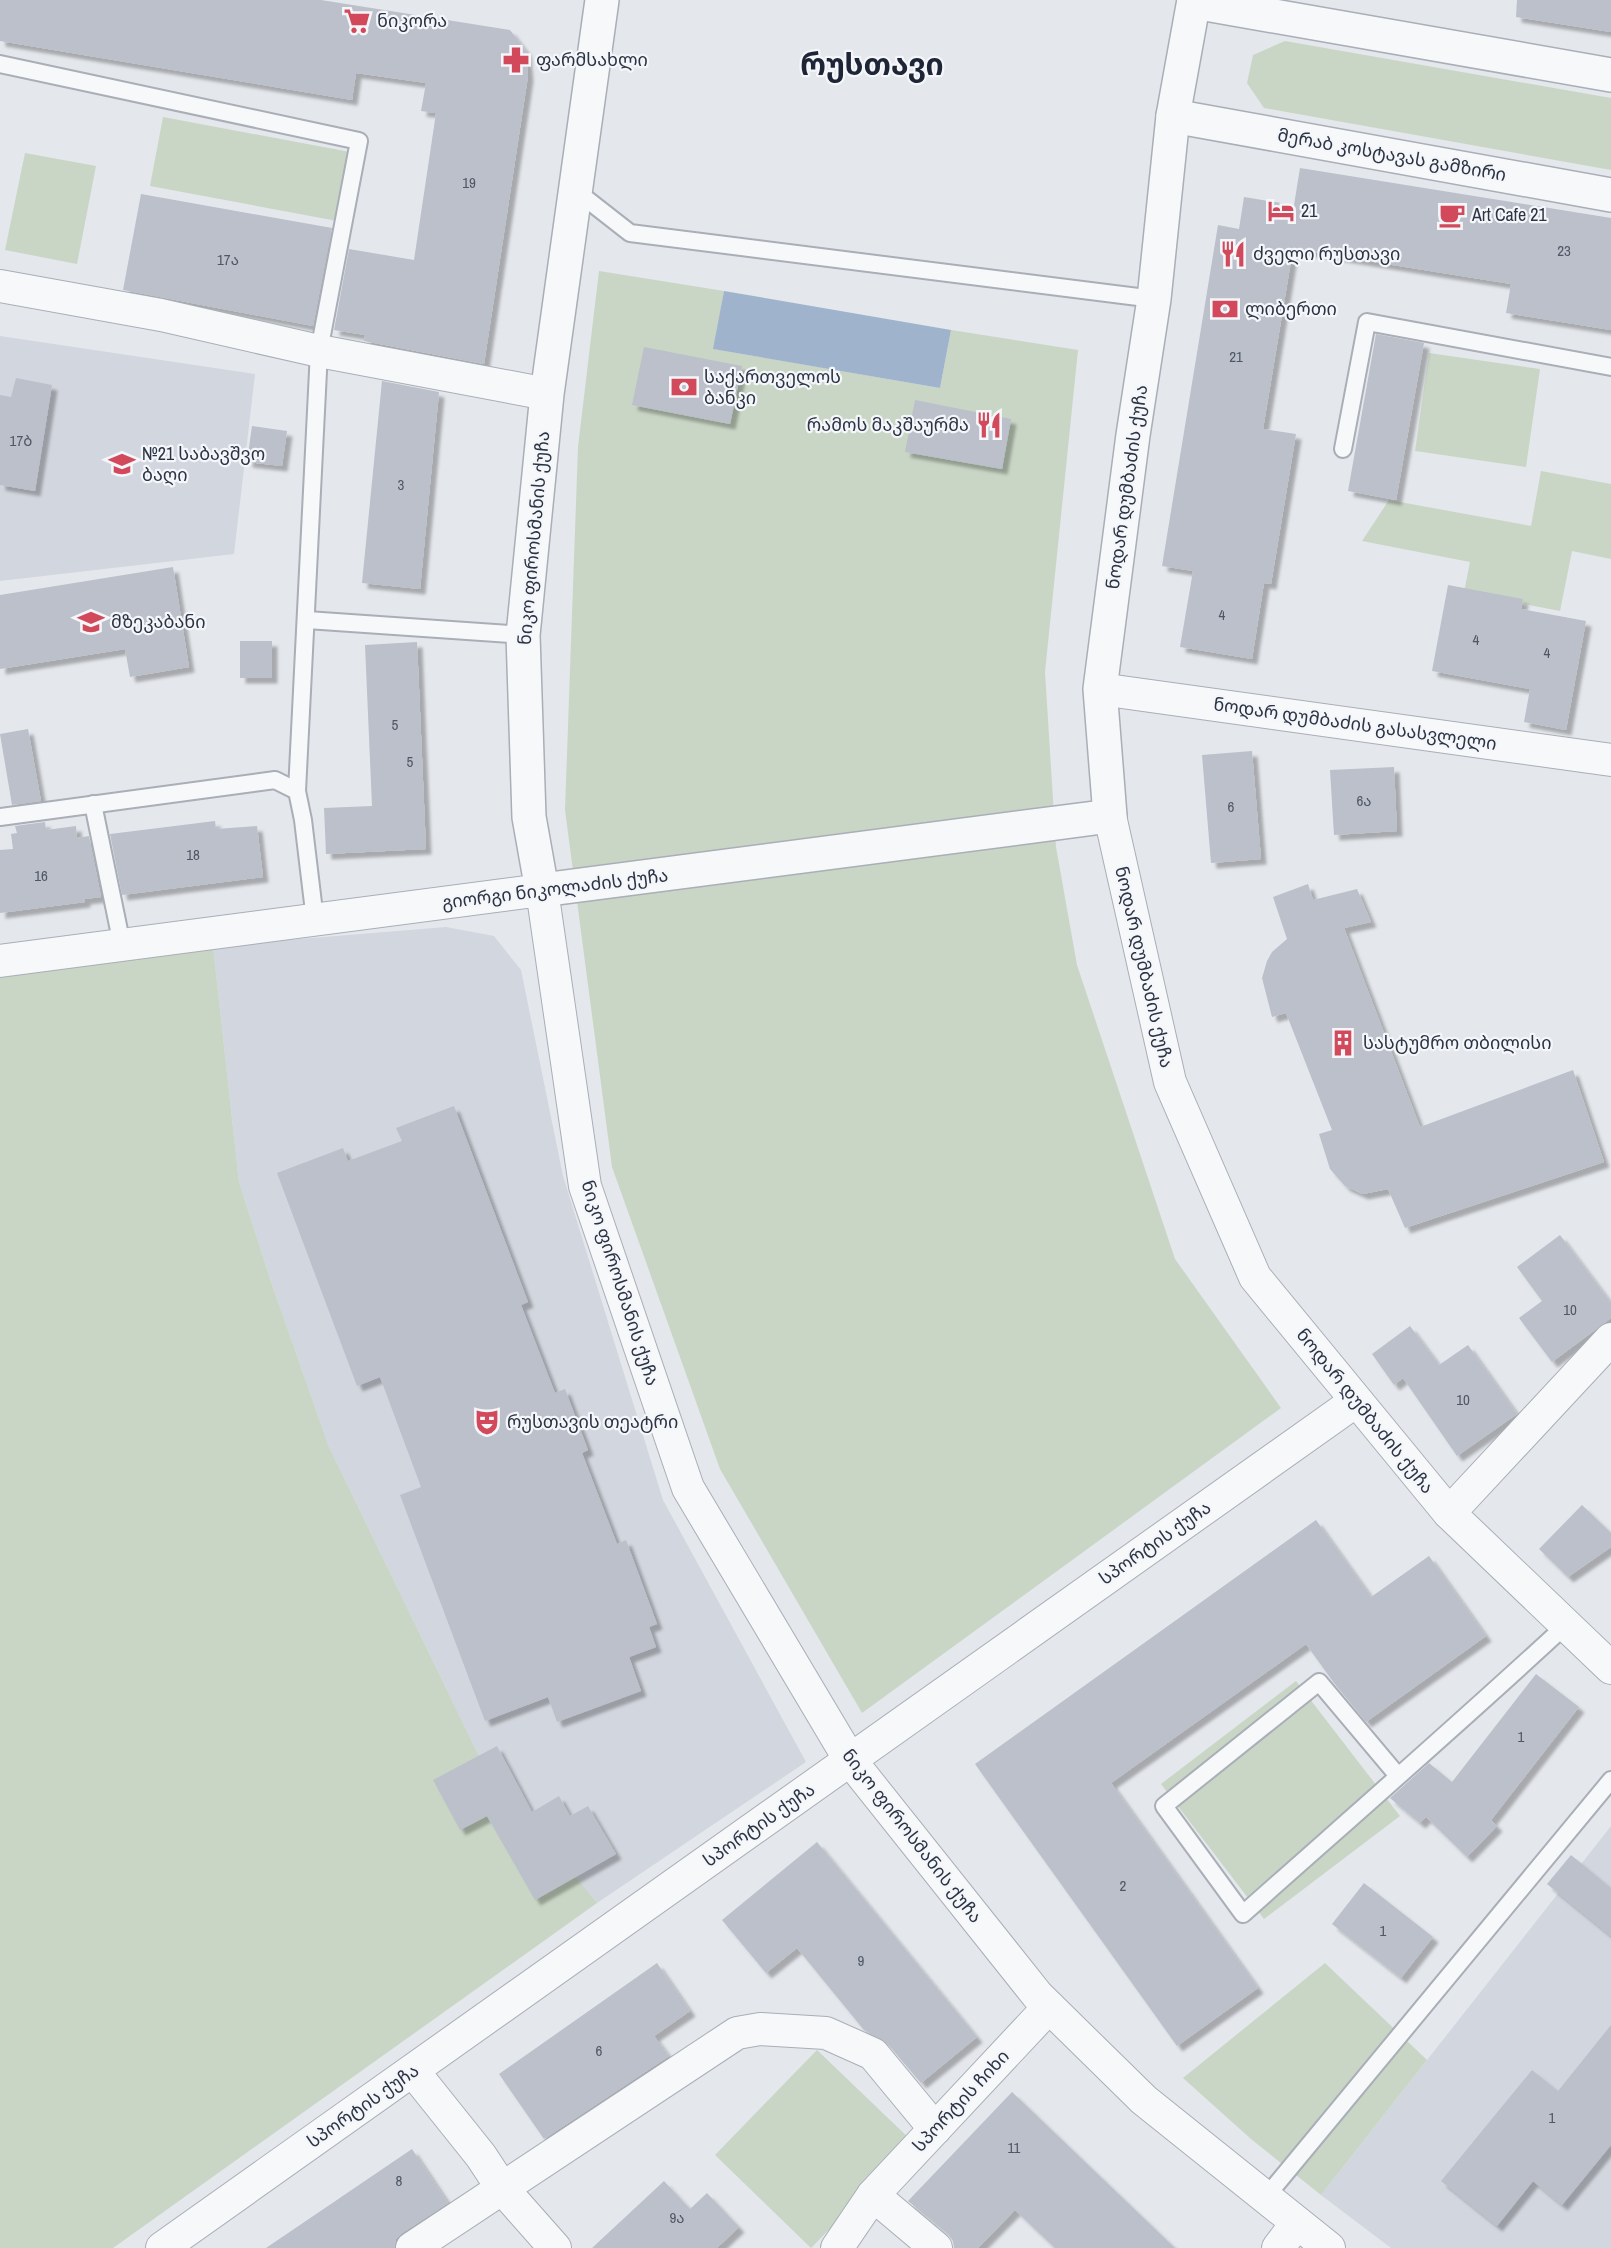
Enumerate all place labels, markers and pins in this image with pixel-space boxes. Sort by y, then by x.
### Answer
supermarket icon: ნიკორა [342,6,372,36]
place label: ნიკორა [377,8,447,33]
pharmacy icon: ფარმსახლი [501,45,531,75]
place label: ფარმსახლი [536,47,648,72]
hotel icon: 21 [1266,196,1296,226]
place label: 21 [1301,198,1318,223]
cafe icon: Art Cafe 21 [1437,200,1467,230]
place label: Art Cafe 21 [1471,202,1547,227]
restaurant icon: ძველი რუსთავი [1218,239,1248,269]
place label: ძველი რუსთავი [1253,241,1400,266]
bank icon: ლიბერთი [1210,294,1240,324]
place label: ლიბერთი [1245,296,1337,321]
place label: საქართველოს ბანკი [704,364,841,410]
bank icon: საქართველოს ბანკი [669,372,699,402]
restaurant icon: რამოს მაკშაურმა [974,410,1004,440]
place label: რამოს მაკშაურმა [807,412,969,437]
place label: №21 საბავშვო ბაღი [142,441,265,487]
school or university icon: №21 საბავშვო ბაღი [107,449,137,479]
school or university icon: მზეკაბანი [76,607,106,637]
place label: მზეკაბანი [111,609,206,634]
building icon: სასტუმრო თბილისი [1328,1028,1358,1058]
place label: სასტუმრო თბილისი [1363,1030,1552,1055]
theatre icon: რუსთავის თეატრი [472,1407,502,1437]
place label: რუსთავის თეატრი [507,1409,678,1434]

